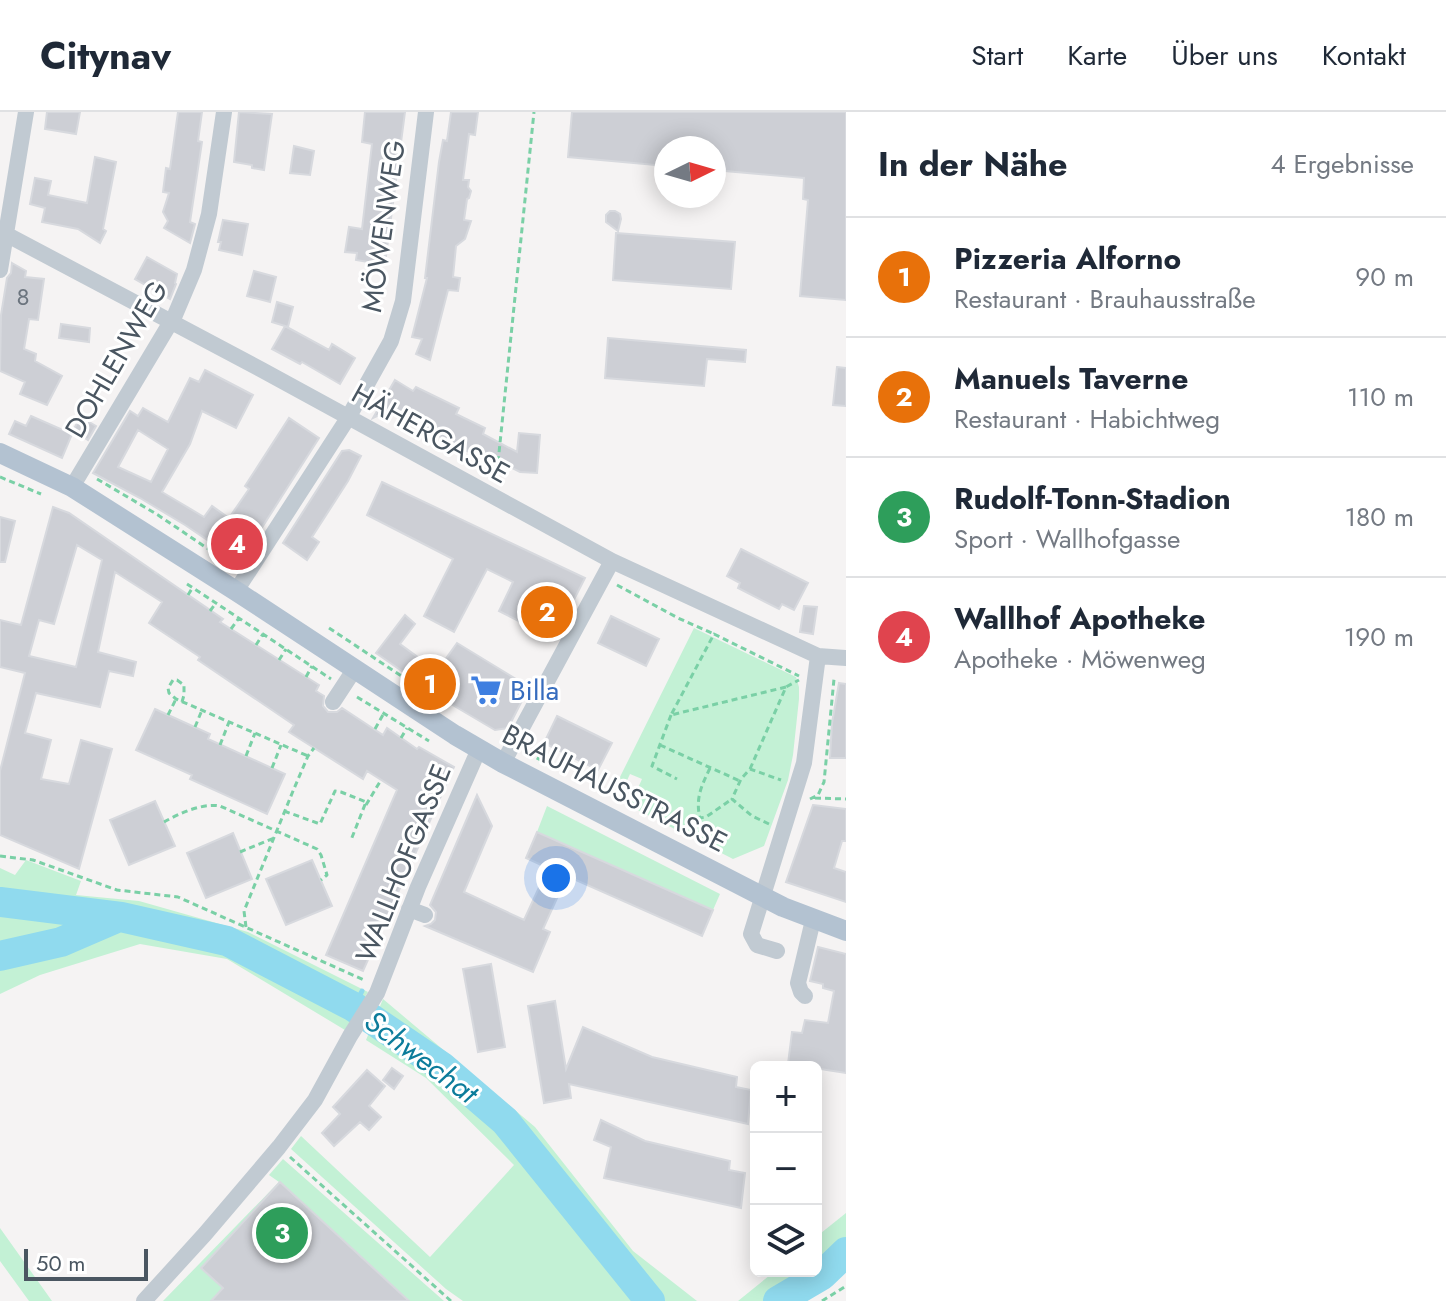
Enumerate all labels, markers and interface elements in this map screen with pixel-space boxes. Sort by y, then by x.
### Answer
text: Citynav [40,28,171,83]
text: Start [971,35,1023,76]
text: Karte [1067,35,1127,76]
text: Über uns [1171,35,1278,76]
text: Kontakt [1322,35,1406,76]
north arrow [654,136,726,208]
street label: MÖWENWEG [351,137,416,315]
text: In der Nähe [878,140,1068,189]
text: 4 Ergebnisse [1270,145,1414,183]
text: Pizzeria Alforno [954,237,1181,280]
text: 1 [897,258,911,296]
text: 90 m [1355,258,1414,296]
street label: DOHLENWEG [55,273,178,446]
house number: 8 [16,279,30,314]
text: Restaurant · Brauhausstraße [954,280,1256,318]
text: Manuels Taverne [954,357,1189,400]
street label: HÄHERGASSE [344,373,517,494]
text: 2 [895,378,913,416]
text: 110 m [1347,378,1414,416]
text: Restaurant · Habichtweg [954,400,1220,438]
text: Rudolf-Tonn-Stadion [954,477,1231,520]
text: 3 [896,498,912,536]
text: 180 m [1344,498,1414,536]
pin: 4 [211,514,263,574]
text: Sport · Wallhofgasse [954,520,1180,558]
pin: 2 [521,582,573,642]
text: Wallhof Apotheke [954,597,1206,640]
text: 4 [895,618,913,656]
text: 190 m [1344,618,1414,656]
text: Apotheke · Möwenweg [954,640,1206,678]
pin: 1 [404,654,456,714]
place label: Billa [510,670,559,711]
supermarket icon: Billa [469,673,503,707]
street label: BRAUHAUSSTRASSE [495,714,734,863]
street label: WALLHOFGASSE [345,758,462,968]
your location [536,858,576,898]
water label: Schwechat [356,1000,489,1115]
map controls [750,1061,822,1277]
button: + [750,1061,822,1133]
button: − [750,1133,822,1205]
pin: 3 [256,1203,308,1263]
button: layers [750,1205,822,1277]
scale bar [24,1245,148,1281]
text: 50 m [36,1247,85,1279]

